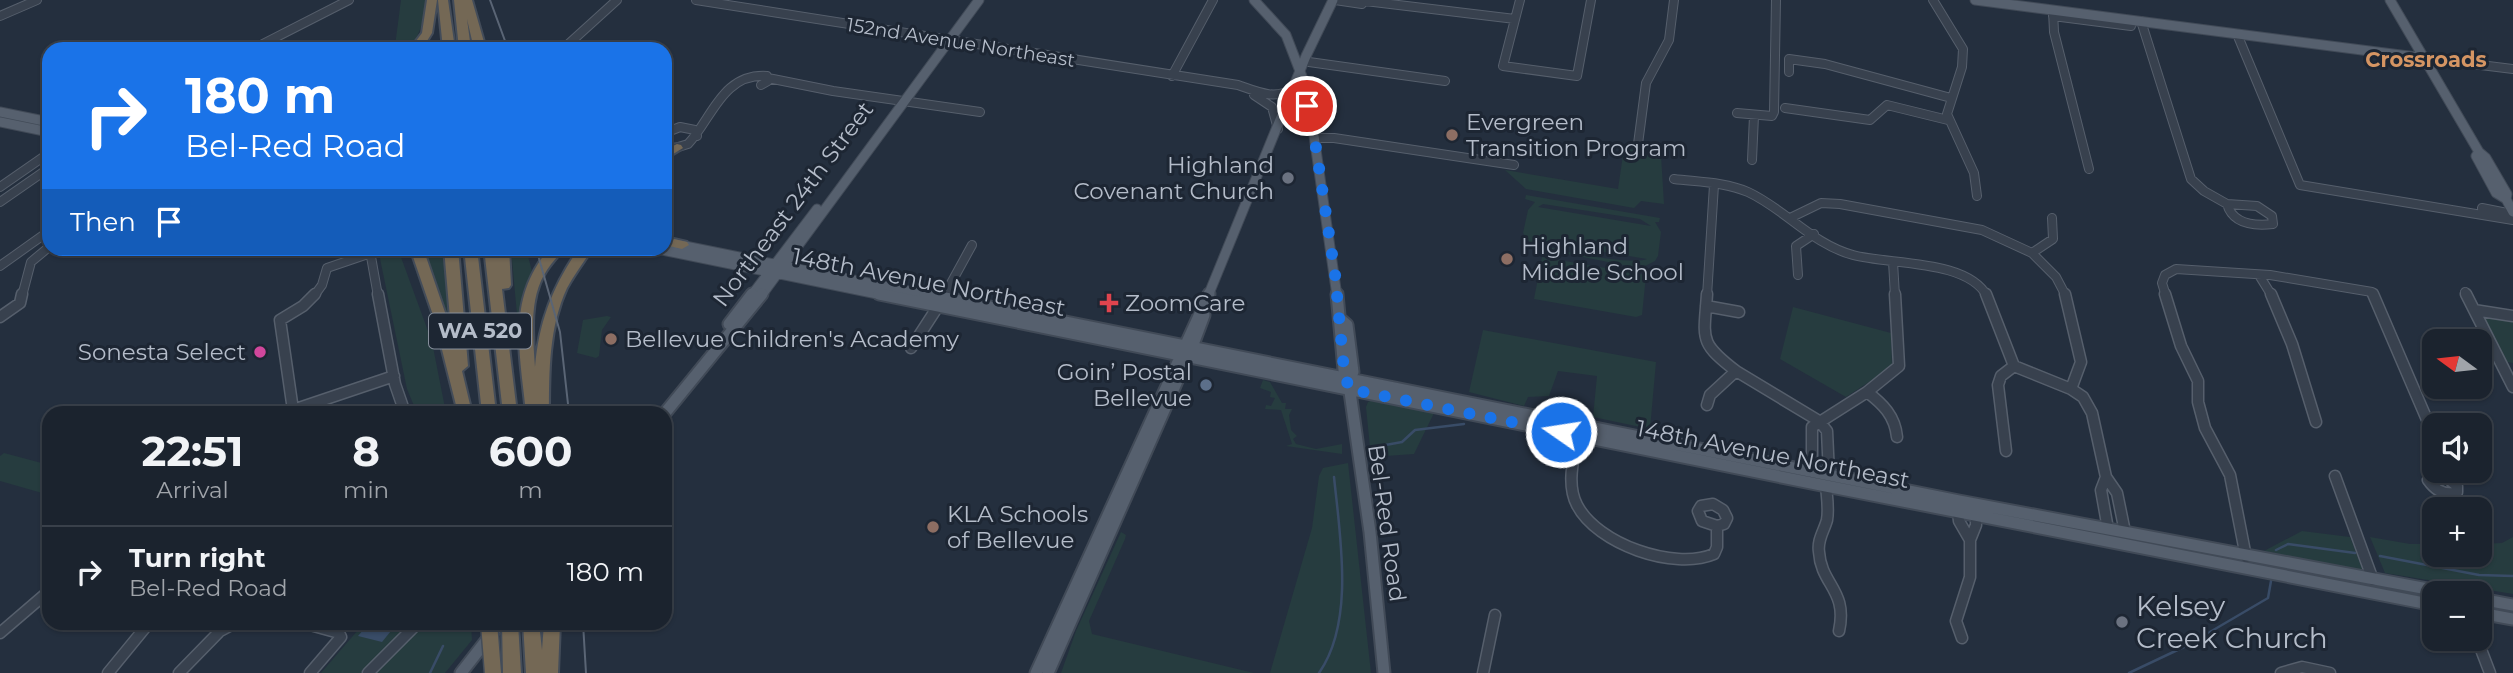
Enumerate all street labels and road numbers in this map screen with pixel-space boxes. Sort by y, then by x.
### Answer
street label: 152nd Avenue Northeast [845,13,1077,72]
street label: Northeast 24th Street [707,96,879,312]
street label: 148th Avenue Northeast [790,242,1068,322]
road number: WA 520 [429,314,531,348]
street label: 148th Avenue Northeast [1634,414,1912,494]
street label: Bel-Red Road [1362,443,1412,603]

